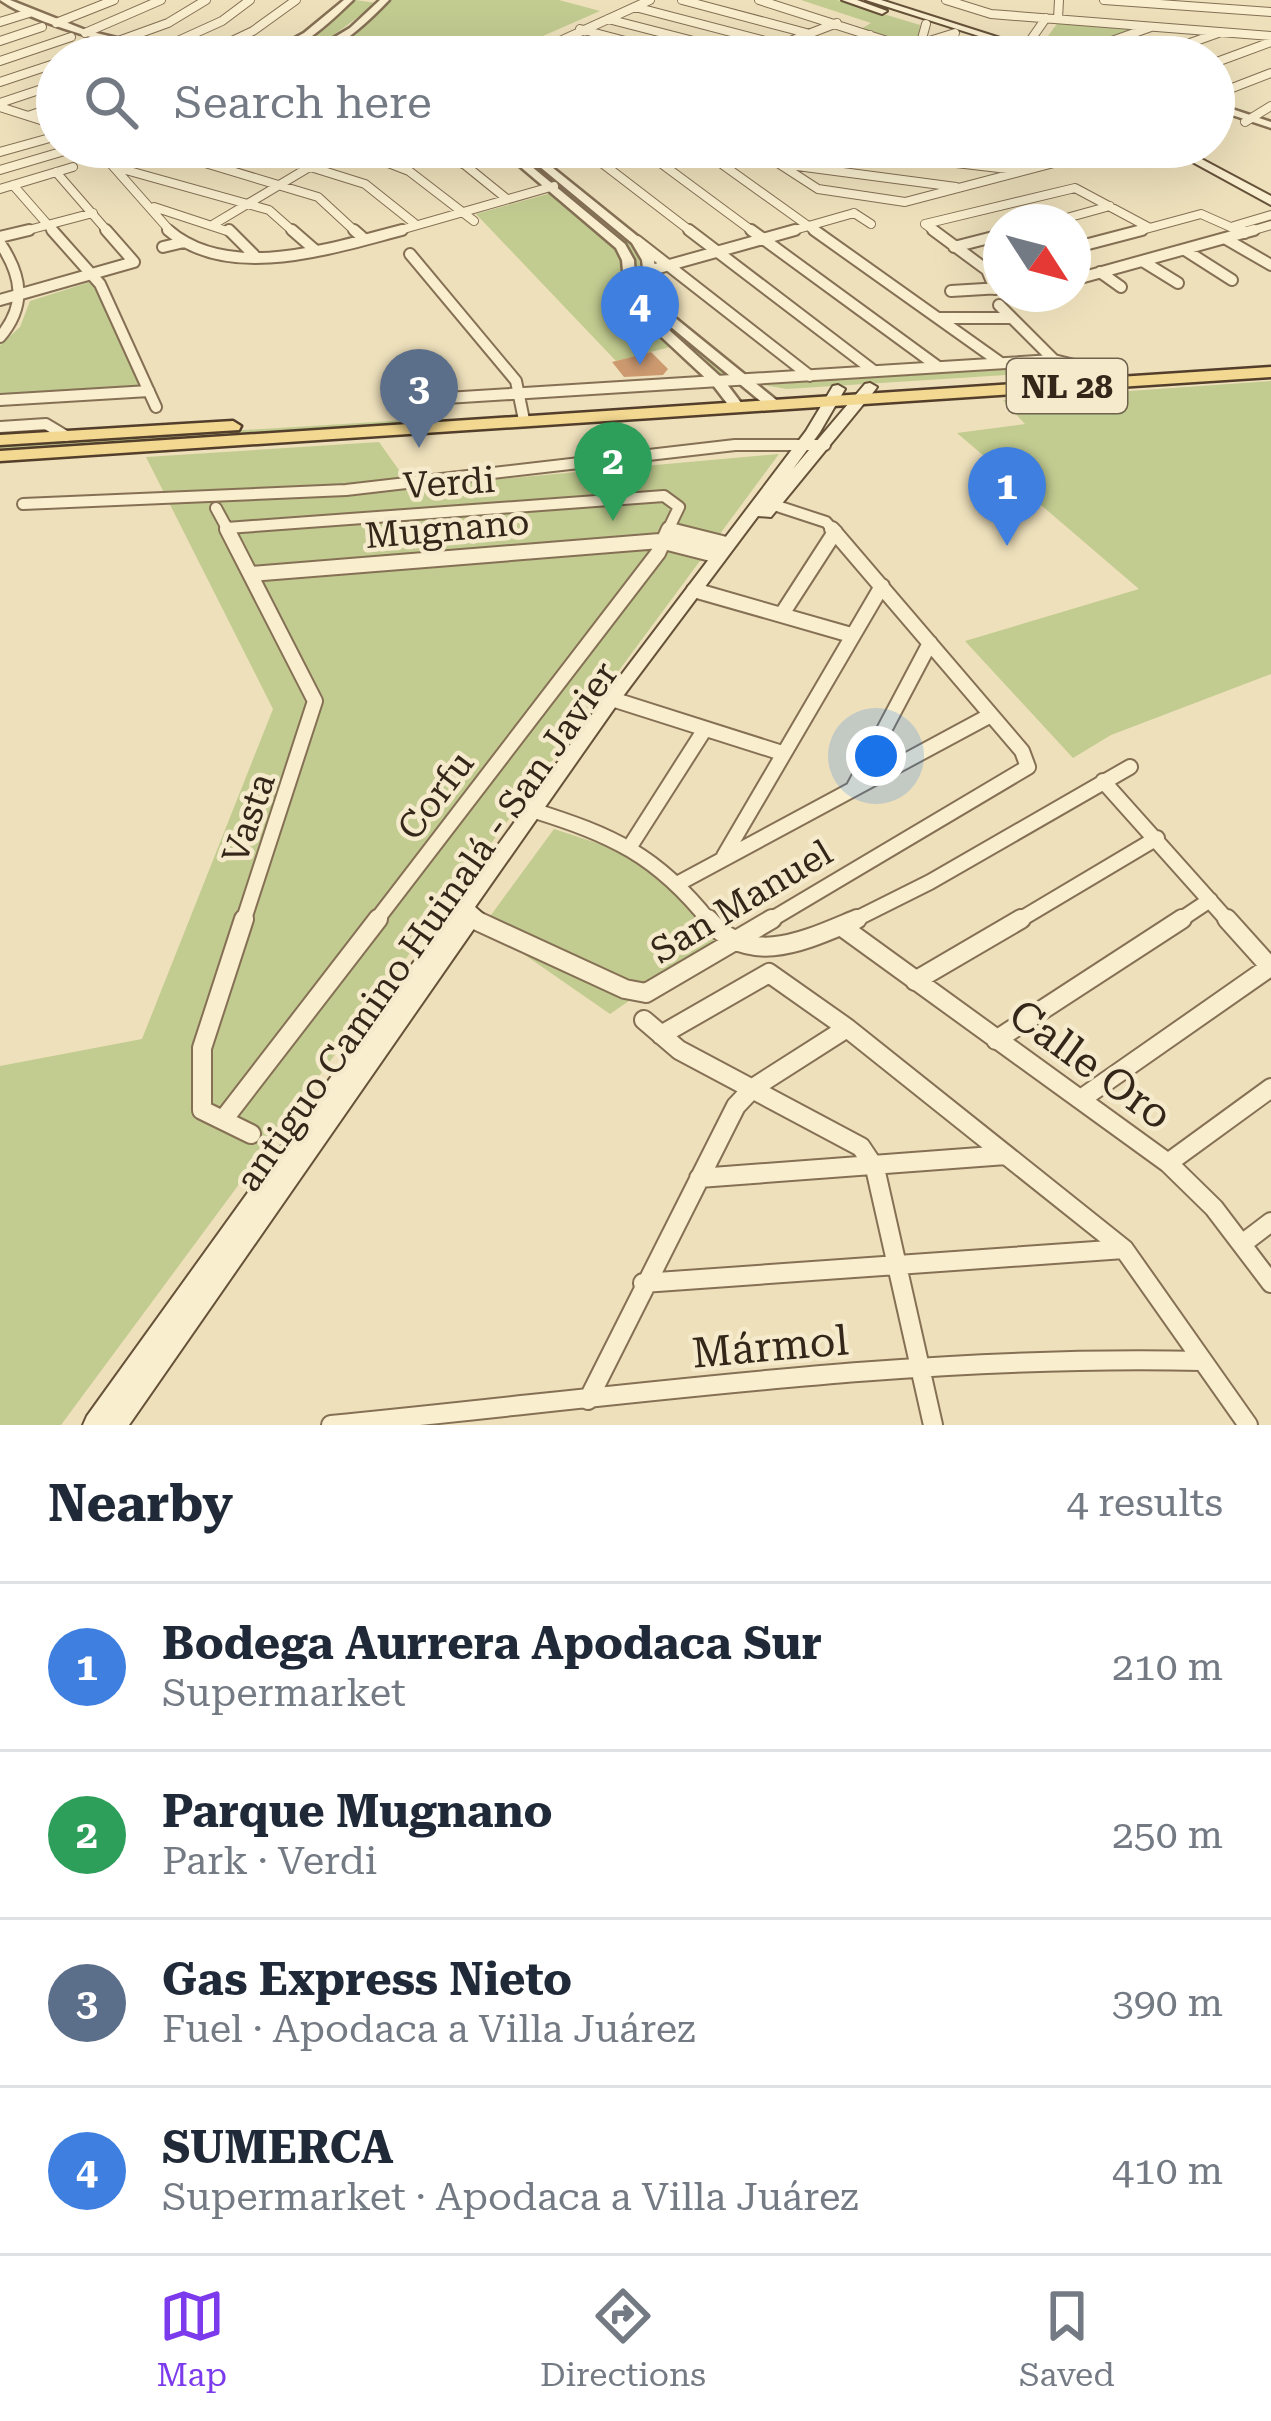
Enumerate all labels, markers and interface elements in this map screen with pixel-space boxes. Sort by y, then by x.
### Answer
search box [36,36,1235,168]
icon: search [78,69,144,135]
text: Search here [174,76,432,129]
north arrow [983,204,1091,312]
pin: 4 [601,266,679,365]
pin: 3 [380,349,458,448]
road number: NL 28 [1007,359,1127,413]
pin: 2 [574,422,652,521]
pin: 1 [968,447,1046,546]
street label: Verdi [402,459,496,507]
street label: Mugnano [363,501,531,557]
street label: antiguo Camino Huinalá - San Javier [227,654,627,1199]
your location [846,726,906,786]
street label: Corfu [389,743,482,848]
street label: Vasta [214,767,284,869]
street label: San Manuel [643,831,840,972]
street label: Calle Oro [1000,989,1181,1140]
street label: Mármol [690,1315,850,1378]
text: Nearby [48,1474,233,1533]
text: 4 results [1066,1480,1223,1526]
text: Bodega Aurrera Apodaca Sur [162,1617,822,1670]
text: 1 [76,1644,98,1690]
text: 210 m [1112,1644,1223,1690]
text: Supermarket [162,1670,406,1716]
text: Parque Mugnano [162,1785,553,1838]
text: 2 [76,1812,98,1858]
text: 250 m [1112,1812,1223,1858]
text: Park · Verdi [162,1838,377,1884]
text: Gas Express Nieto [162,1953,572,2006]
text: 3 [76,1980,98,2026]
text: 390 m [1112,1980,1223,2026]
text: Fuel · Apodaca a Villa Juárez [162,2006,695,2052]
text: SUMERCA [162,2121,394,2174]
text: 4 [76,2148,98,2194]
text: 410 m [1112,2148,1223,2194]
text: Supermarket · Apodaca a Villa Juárez [162,2174,858,2220]
tab: Map [156,2283,227,2394]
tab: Directions [540,2283,706,2394]
tab: Saved [1019,2283,1115,2394]

